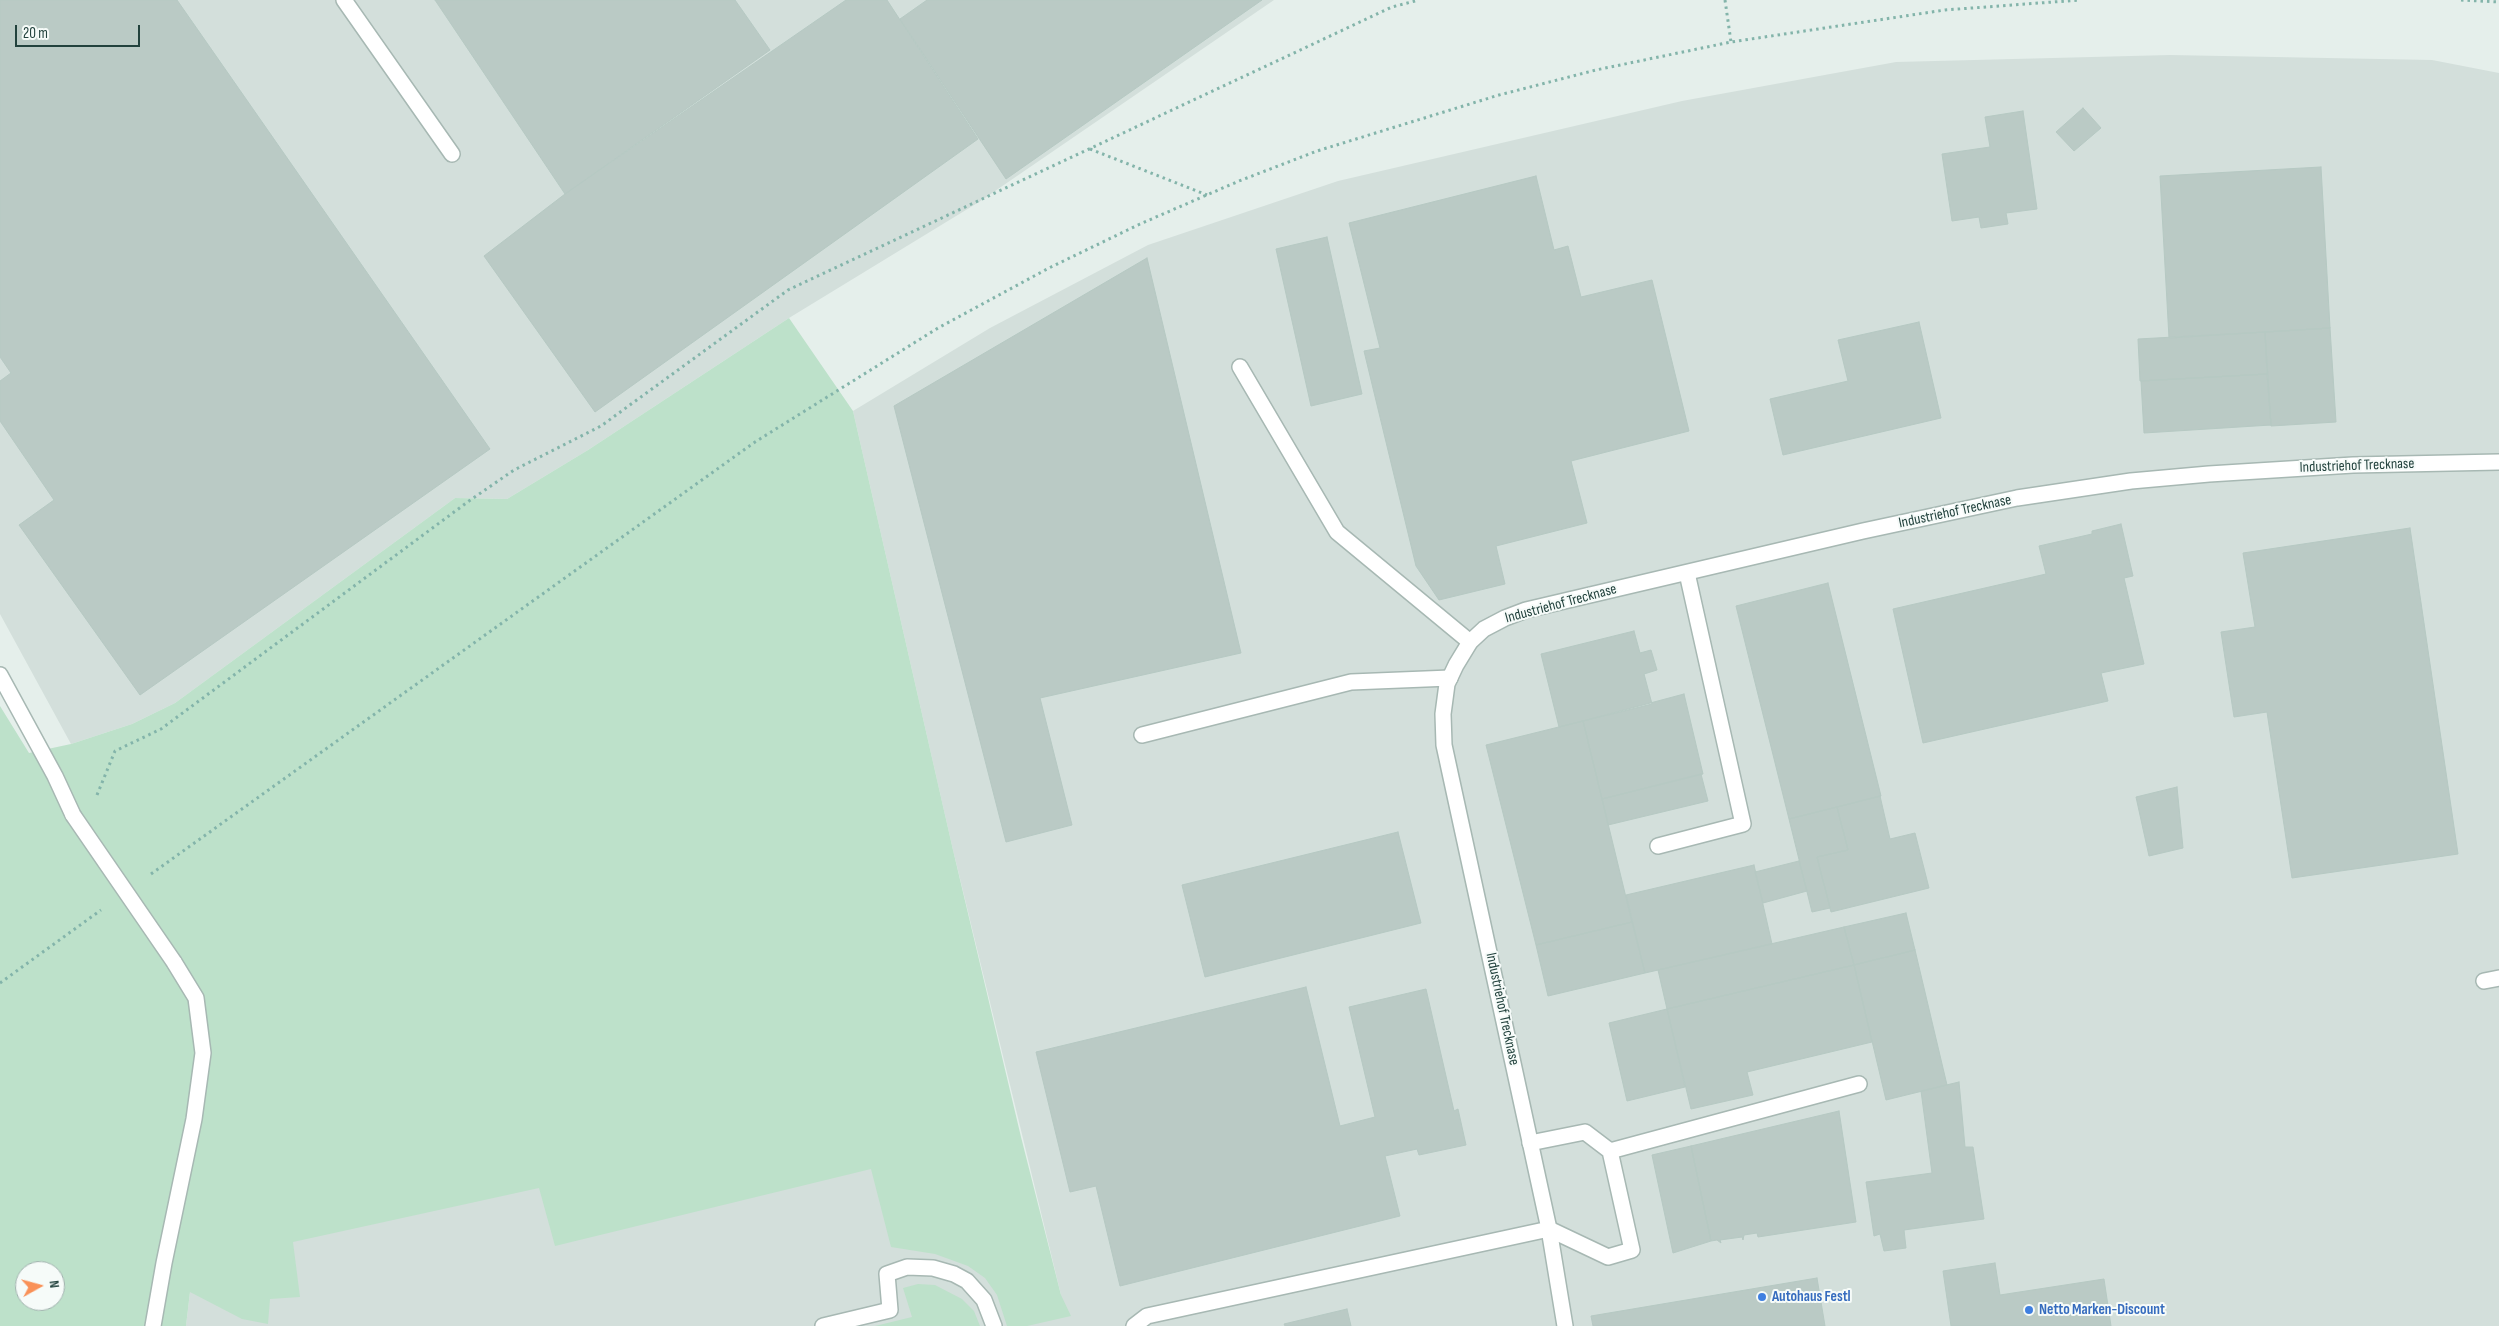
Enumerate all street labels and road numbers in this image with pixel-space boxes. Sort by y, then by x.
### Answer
street label: Industriehof Trecknase [2299,455,2415,477]
street label: Industriehof Trecknase [1897,491,2013,533]
street label: Industriehof Trecknase [1503,580,1619,628]
street label: Industriehof Trecknase [1481,951,1523,1067]

